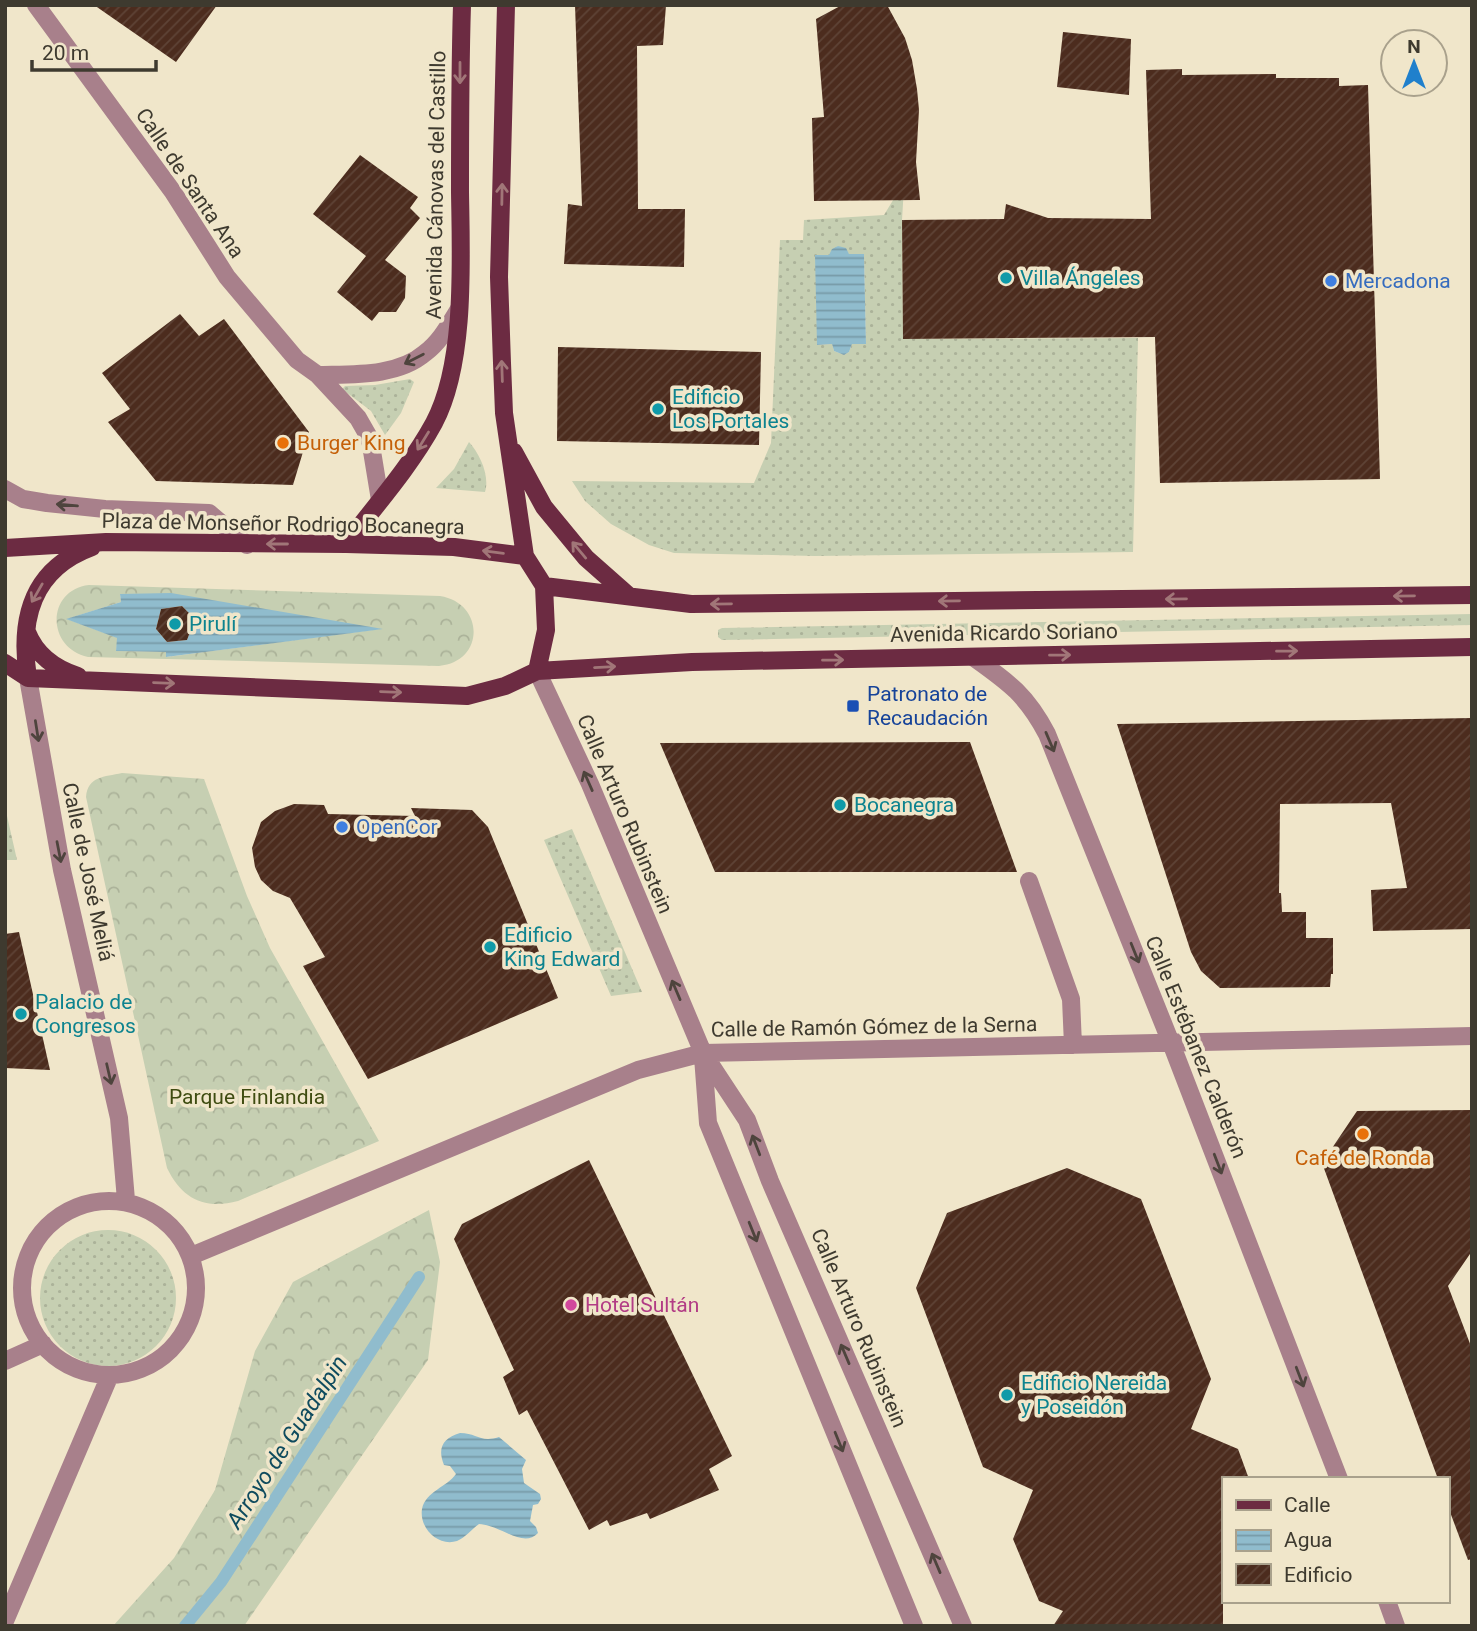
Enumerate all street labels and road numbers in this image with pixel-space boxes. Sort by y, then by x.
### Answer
street label: Avenida Cánovas del Castillo [422,50,450,320]
street label: Calle de Santa Ana [131,104,249,262]
street label: Plaza de Monseñor Rodrigo Bocanegra [101,509,465,539]
street label: Avenida Ricardo Soriano [890,619,1118,647]
street label: Calle Arturo Rubinstein [572,711,678,917]
street label: Calle de José Meliá [57,781,119,963]
street label: Calle Estébanez Calderón [1140,932,1252,1162]
street label: Calle de Ramón Gómez de la Serna [711,1012,1037,1042]
street label: Calle Arturo Rubinstein [806,1225,912,1431]

